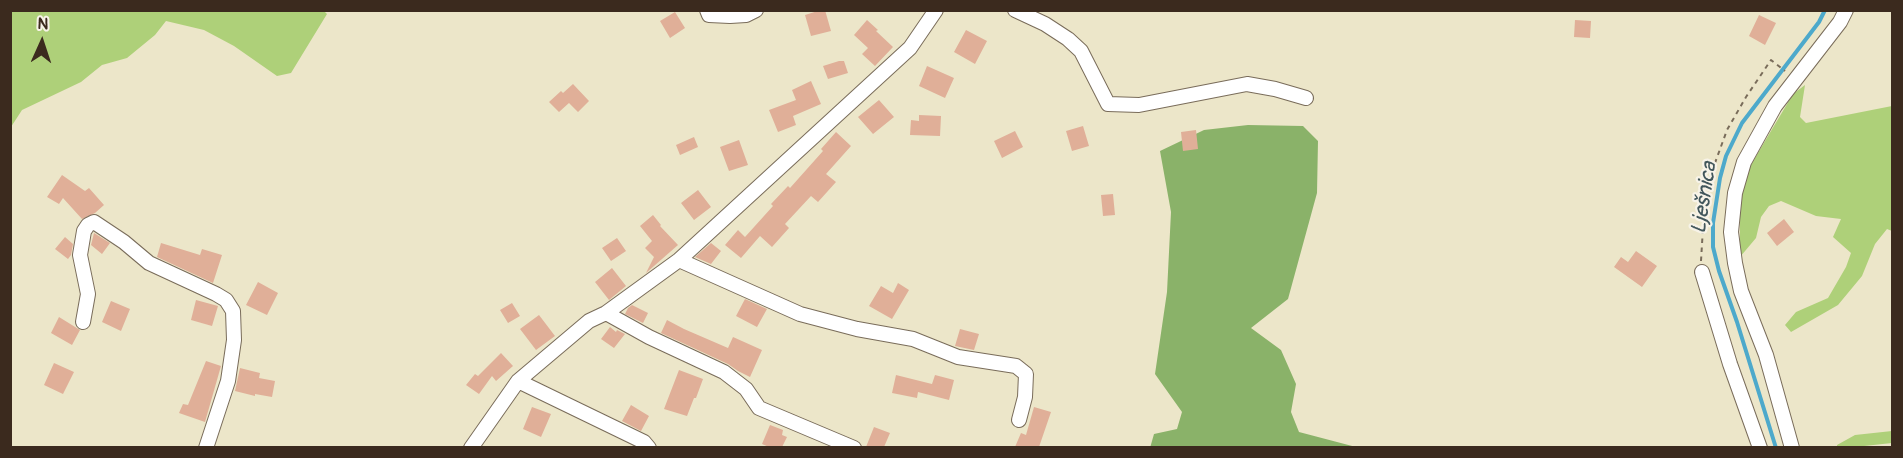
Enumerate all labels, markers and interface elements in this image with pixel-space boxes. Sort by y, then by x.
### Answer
north arrow [12,12,72,72]
text: N [37,14,49,34]
water label: Lješnica [1687,160,1723,236]

